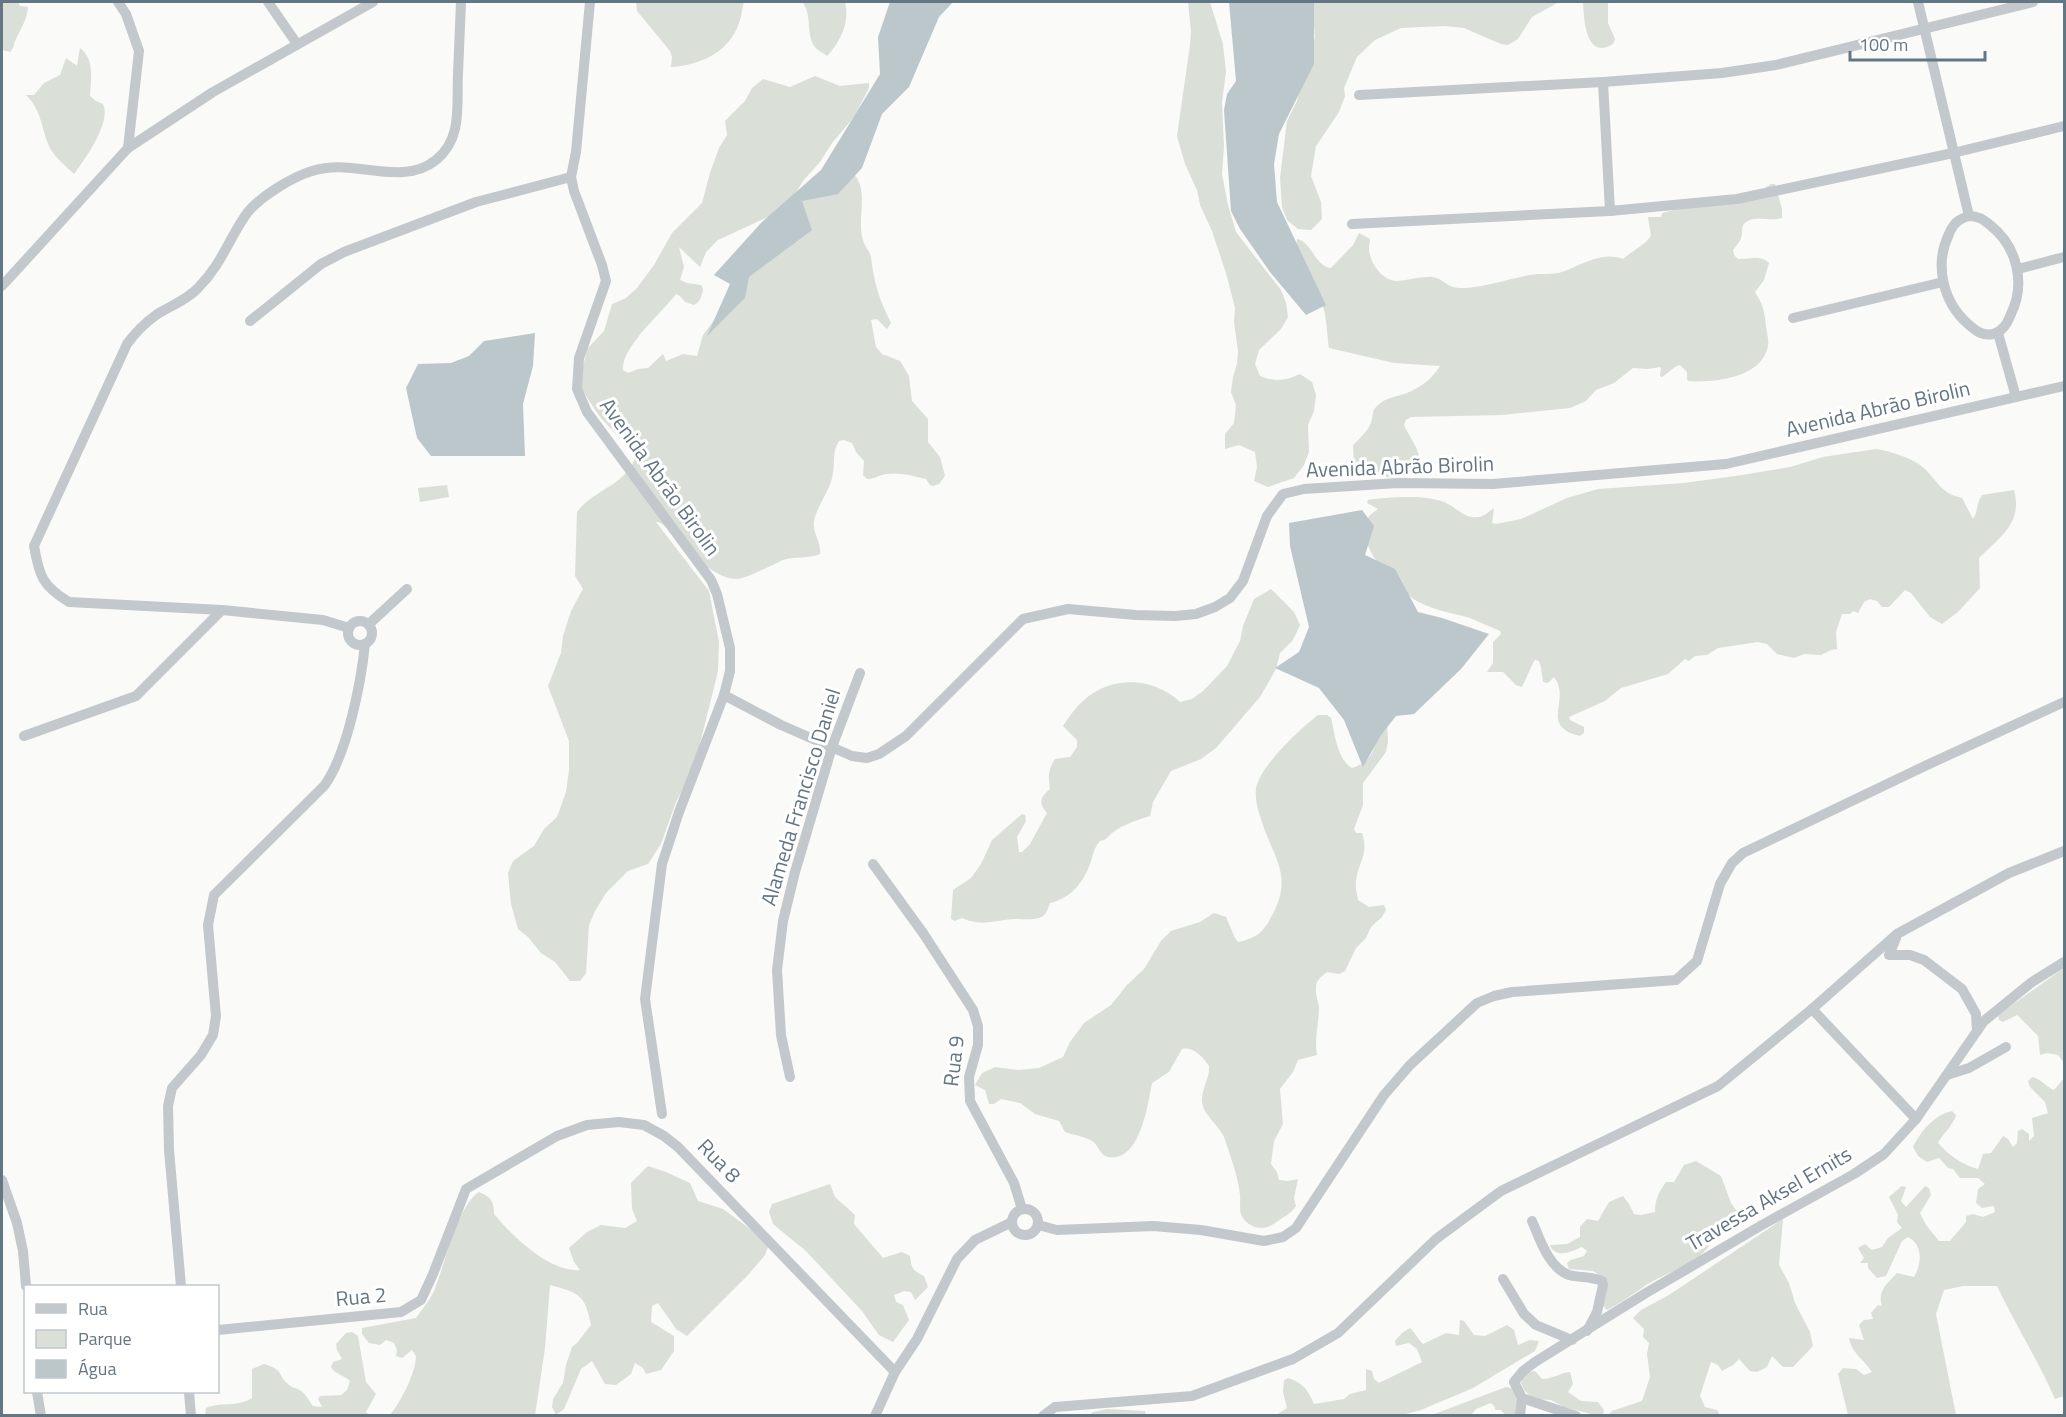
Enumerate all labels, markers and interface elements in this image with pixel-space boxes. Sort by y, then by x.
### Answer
scale bar [1850,24,1985,62]
text: 100 m [1859,31,1908,58]
street label: Avenida Abrão Birolin [1782,371,1973,445]
street label: Avenida Abrão Birolin [593,391,729,562]
street label: Avenida Abrão Birolin [1305,447,1495,485]
street label: Alameda Francisco Daniel [752,684,848,909]
street label: Rua 9 [934,1034,972,1088]
street label: Rua 8 [691,1131,749,1190]
street label: Travessa Aksel Ernits [1680,1138,1857,1259]
street label: Rua 2 [334,1278,388,1314]
legend [24,1285,219,1393]
text: Rua [78,1295,108,1322]
text: Parque [78,1325,132,1352]
text: Água [78,1355,116,1382]

